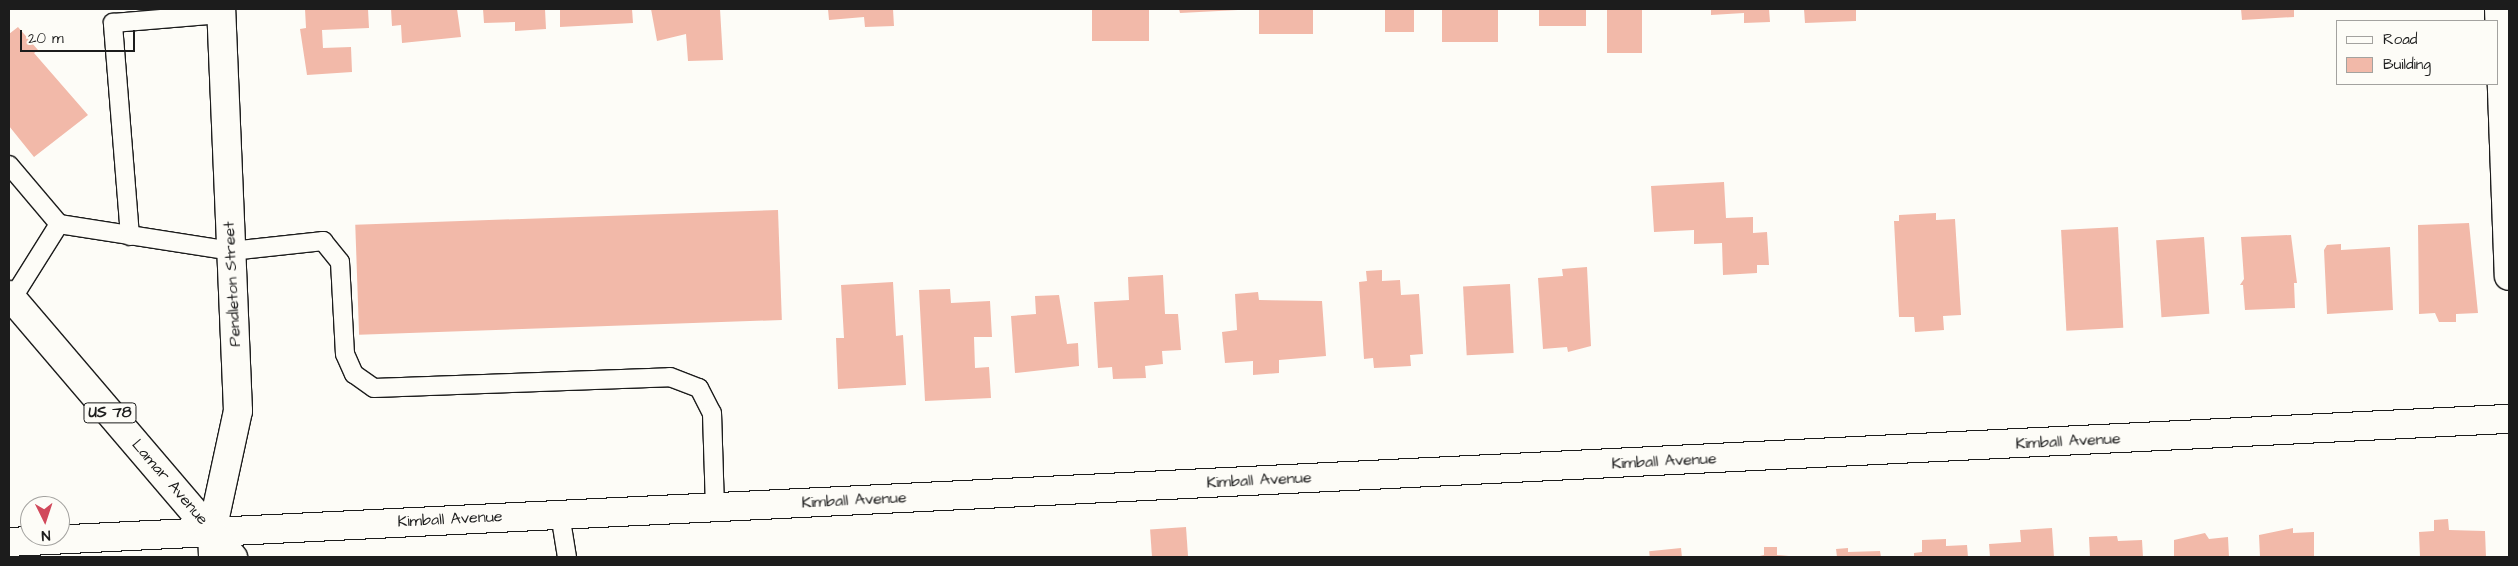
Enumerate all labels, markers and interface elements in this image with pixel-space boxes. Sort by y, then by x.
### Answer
scale bar [22,20,138,52]
legend [2336,20,2498,85]
text: 20 m [28,28,64,49]
text: Road [2383,29,2417,50]
text: Building [2383,54,2431,75]
street label: Pendleton Street [219,221,245,347]
road number: US 78 [82,400,138,426]
street label: Kimball Avenue [2015,429,2121,453]
street label: Lamar Avenue [128,435,212,529]
street label: Kimball Avenue [1611,449,1717,473]
street label: Kimball Avenue [1206,468,1312,492]
street label: Kimball Avenue [801,488,907,512]
north arrow [20,496,70,546]
street label: Kimball Avenue [397,507,503,531]
text: N [41,525,51,545]

